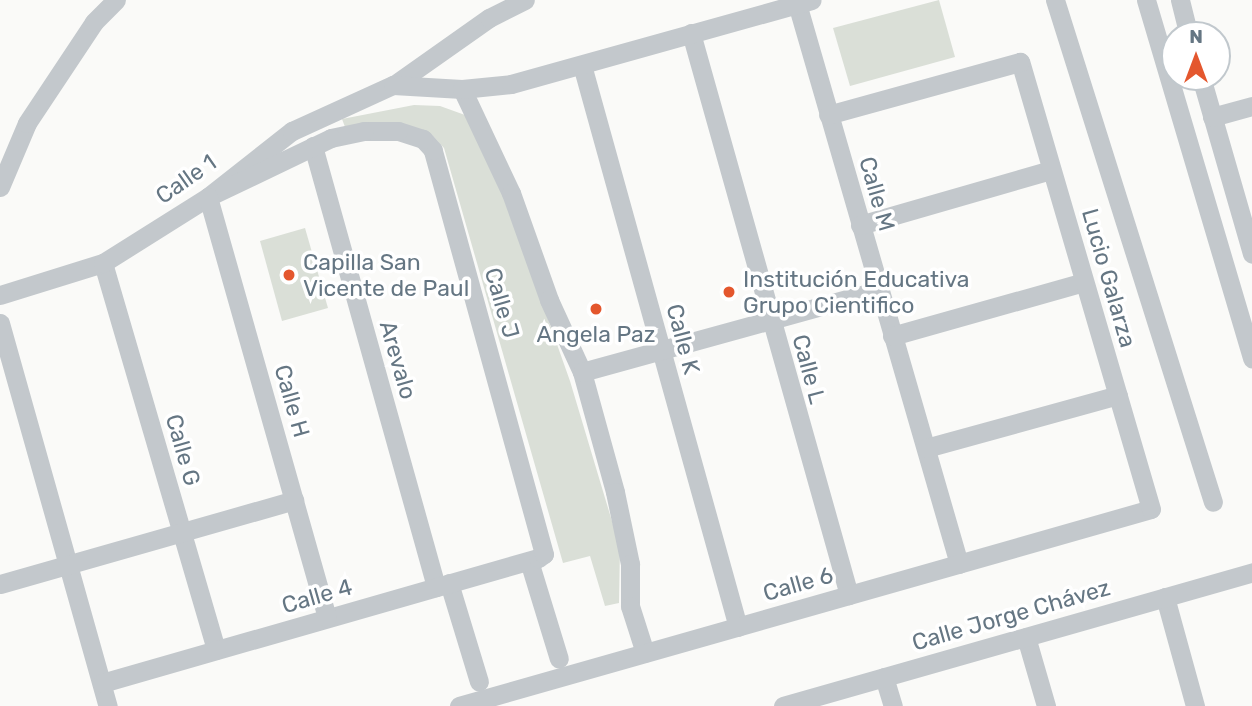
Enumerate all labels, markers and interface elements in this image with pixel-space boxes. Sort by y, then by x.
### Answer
north arrow [1161,21,1231,91]
text: N [1189,25,1203,48]
street label: Calle 1 [150,148,222,210]
street label: Calle M [853,154,901,234]
street label: Lucio Galarza [1076,205,1142,351]
place label: Capilla San Vicente de Paul [303,248,469,302]
street label: Calle J [479,264,525,342]
place label: Institución Educativa Grupo Cientifico [743,265,970,319]
marker: Capilla San Vicente de Paul [281,267,297,283]
marker: Institución Educativa Grupo Cientifico [721,284,737,300]
marker: Angela Paz [588,301,604,317]
street label: Calle K [660,301,706,377]
street label: Arevalo [374,318,422,402]
place label: Angela Paz [537,320,655,348]
street label: Calle L [787,331,831,407]
street label: Calle H [269,362,315,440]
street label: Calle G [160,411,206,489]
street label: Calle 6 [760,561,836,607]
street label: Calle 4 [279,573,355,619]
street label: Calle Jorge Chávez [909,573,1113,657]

